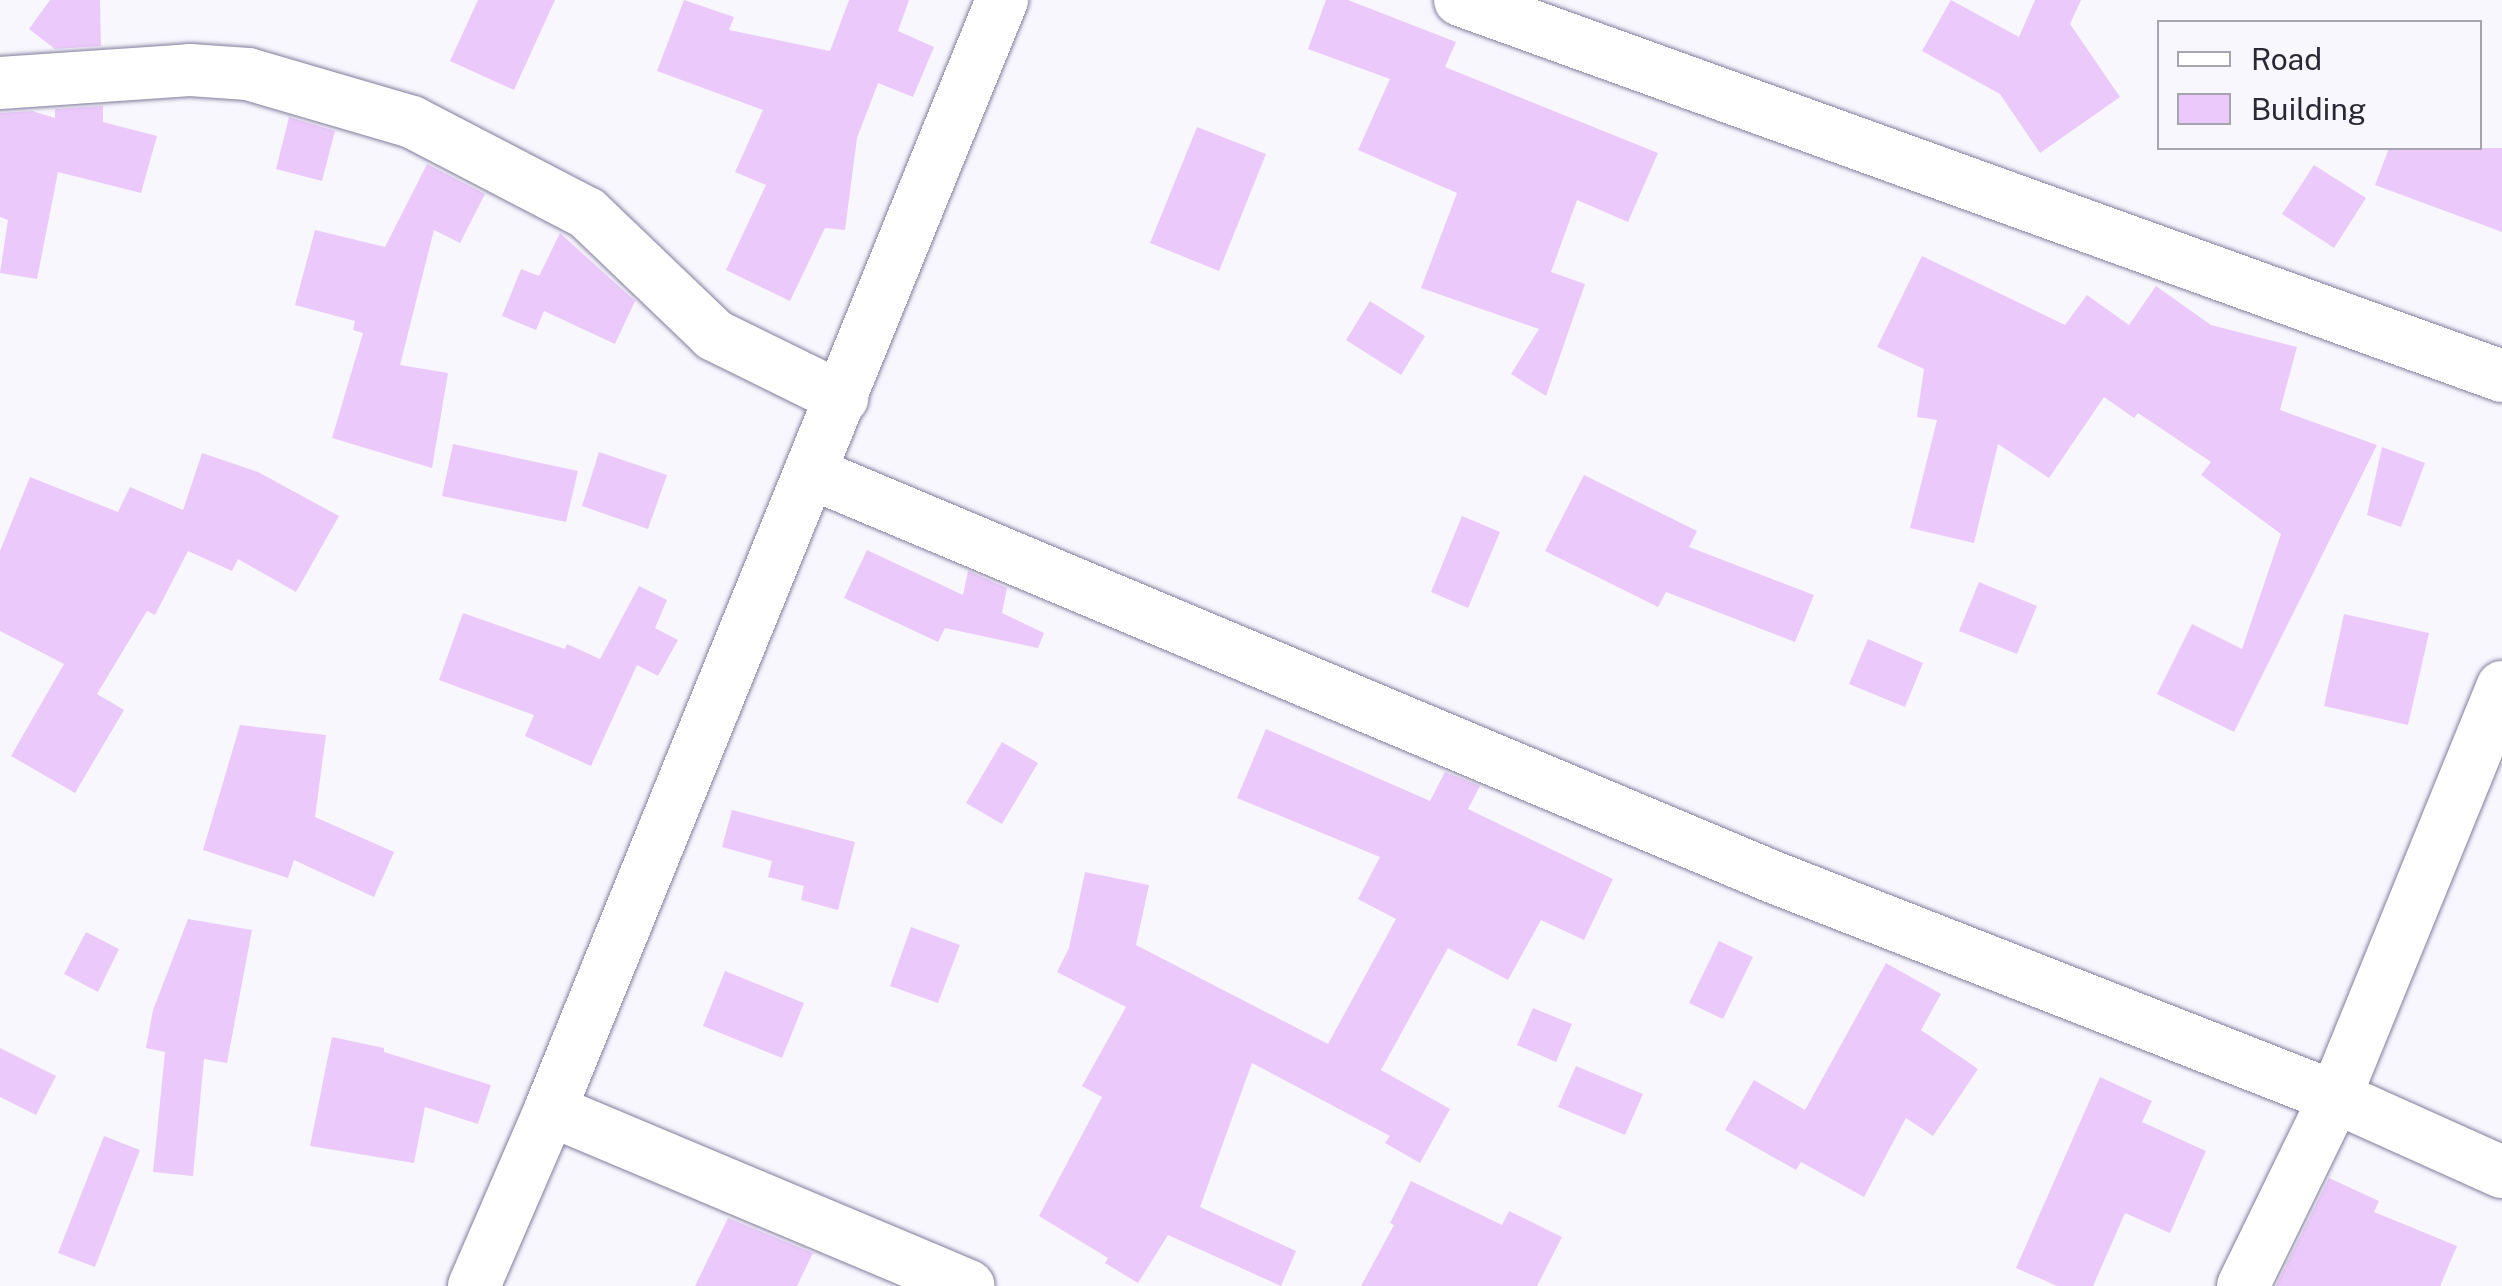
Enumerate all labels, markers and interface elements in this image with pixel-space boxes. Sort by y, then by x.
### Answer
legend [2157,20,2482,150]
text: Road [2251,41,2322,77]
text: Building [2251,91,2366,127]

